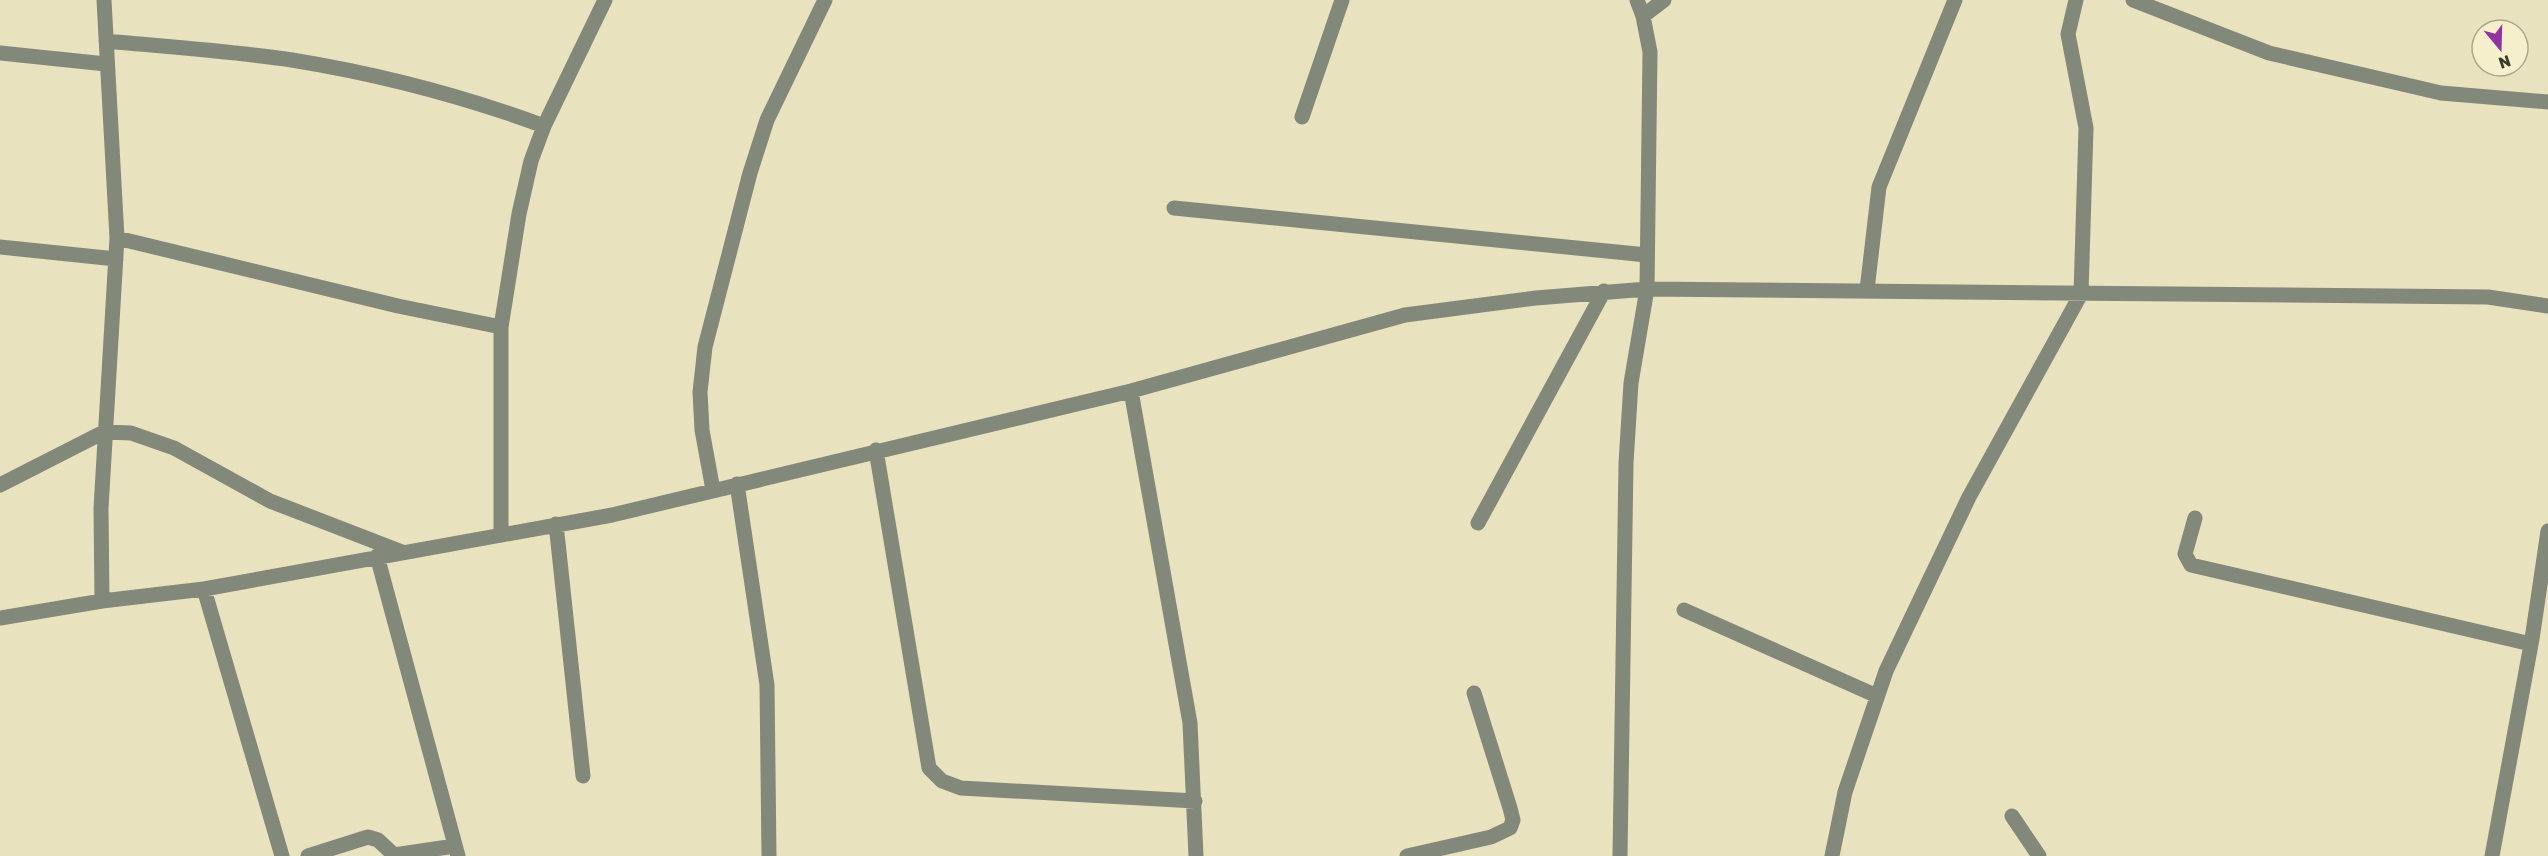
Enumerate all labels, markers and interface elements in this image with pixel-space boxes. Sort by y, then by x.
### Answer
north arrow [2470,18,2530,78]
text: N [2496,51,2513,73]

